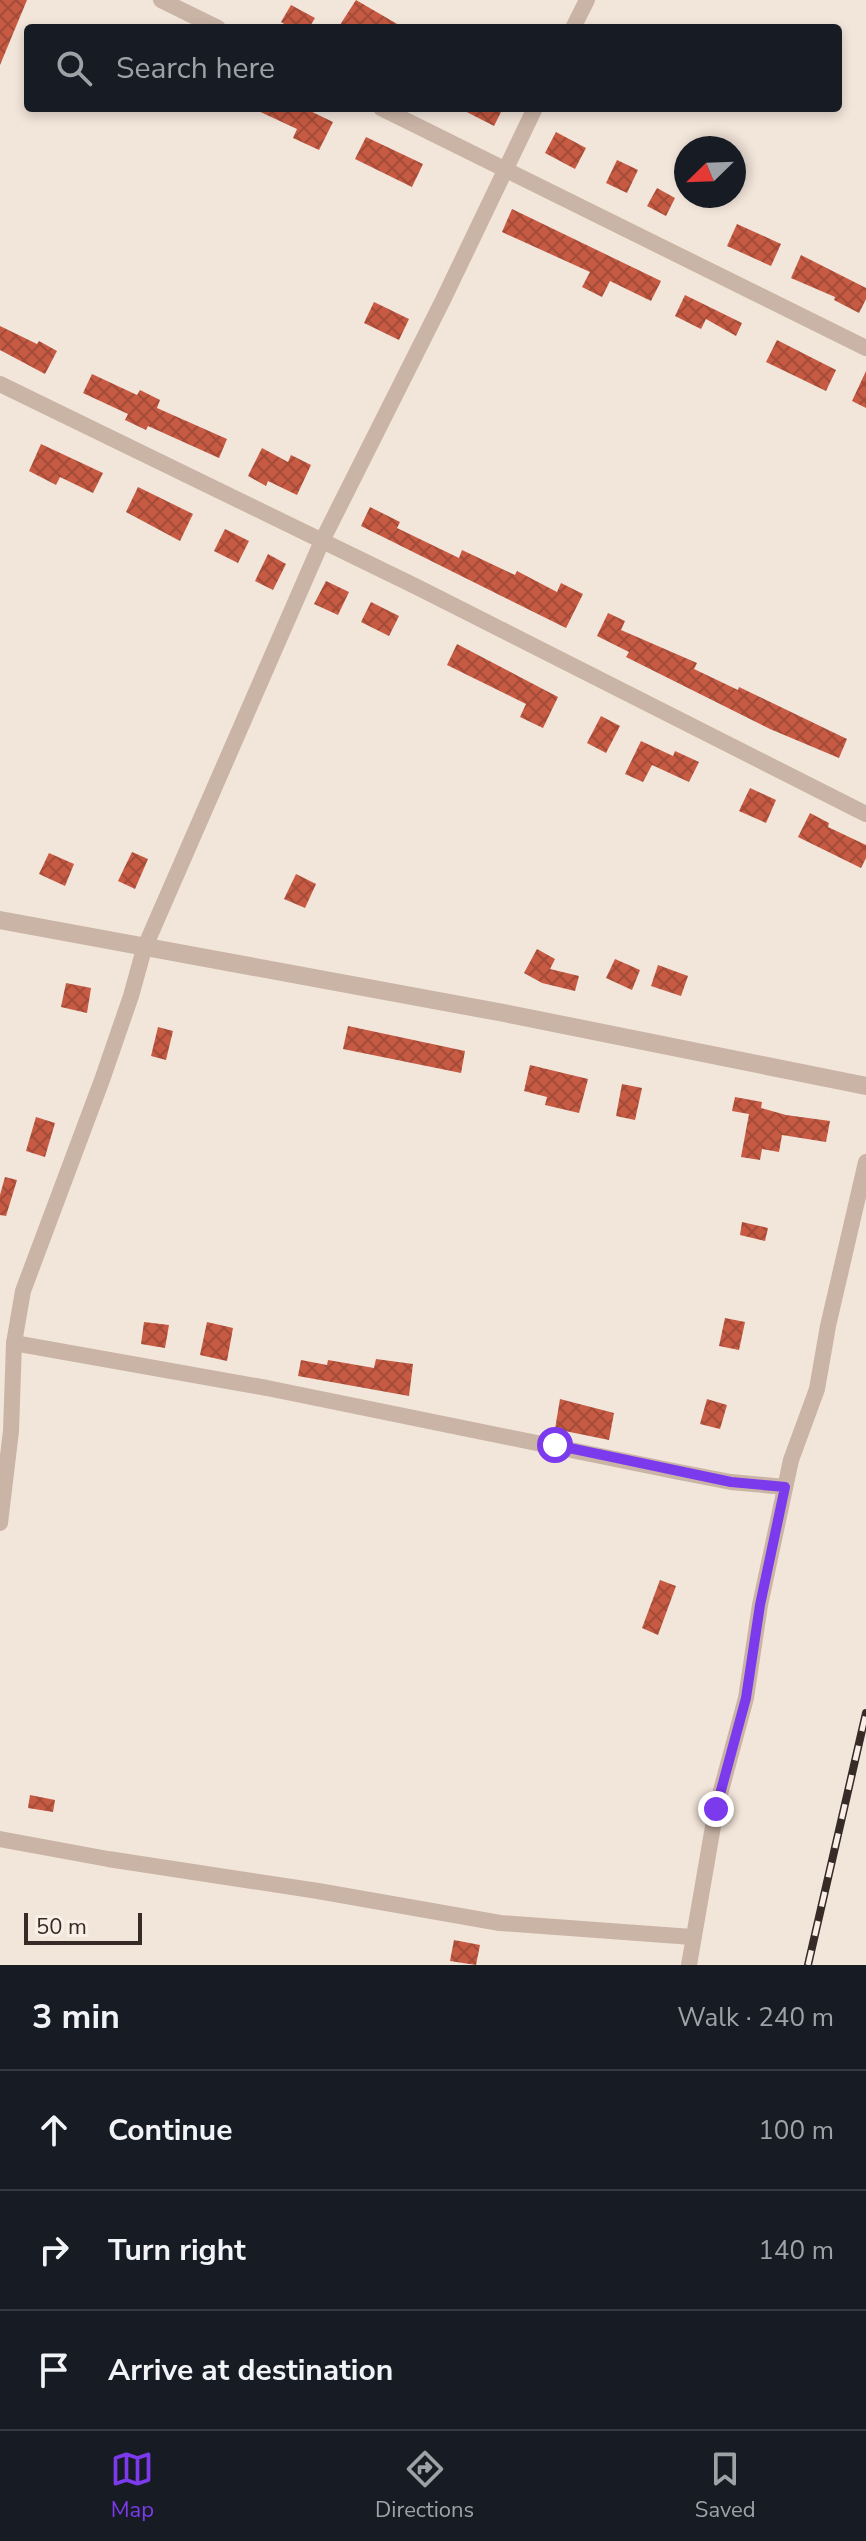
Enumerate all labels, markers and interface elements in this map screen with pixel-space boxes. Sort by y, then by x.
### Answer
search box [24,24,842,112]
icon: search [52,46,96,90]
text: Search here [116,48,275,89]
north arrow [674,136,746,208]
route start [537,1427,573,1463]
route end [698,1791,734,1827]
scale bar [24,1909,142,1945]
text: 50 m [36,1912,87,1942]
text: 3 min [32,1994,120,2040]
text: Walk · 240 m [677,2000,834,2035]
icon: ahead [32,2108,76,2152]
text: Continue [108,2110,233,2151]
text: 100 m [758,2113,834,2148]
icon: right [32,2228,76,2272]
text: Turn right [108,2230,246,2271]
text: 140 m [758,2233,834,2268]
icon: arrive [32,2348,76,2392]
text: Arrive at destination [108,2350,393,2391]
tab: Map [110,2447,154,2525]
tab: Directions [375,2447,474,2525]
tab: Saved [695,2447,756,2525]

